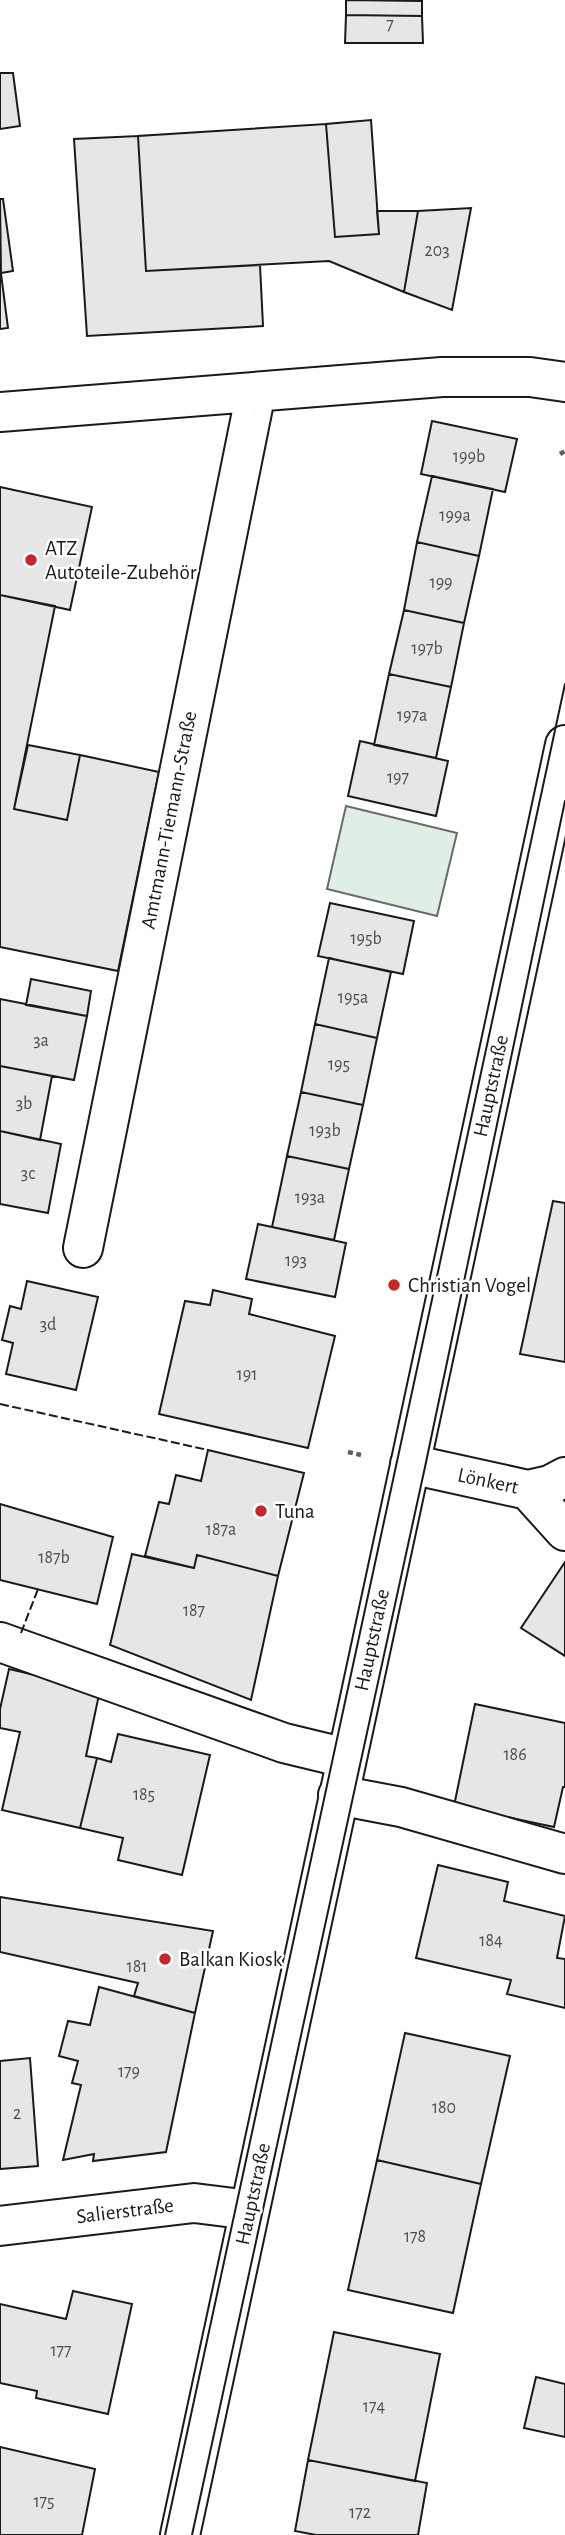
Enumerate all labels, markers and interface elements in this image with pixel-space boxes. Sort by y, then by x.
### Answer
house number: 7 [386,16,394,34]
house number: 203 [424,242,450,260]
house number: 199b [453,448,485,466]
house number: 199a [439,507,471,525]
place label: ATZ Autoteile-Zubehör [45,538,197,583]
marker: ATZ Autoteile-Zubehör [23,552,39,568]
house number: 199 [429,574,453,592]
house number: 197b [411,640,443,658]
house number: 197a [397,707,427,725]
street label: Amtmann-Tiemann-Straße [138,709,200,931]
house number: 197 [387,769,409,787]
house number: 195b [350,930,382,948]
house number: 195a [338,989,368,1007]
house number: 3a [33,1032,49,1050]
street label: Hauptstraße [470,1033,512,1139]
house number: 195 [328,1056,350,1074]
house number: 3b [16,1095,32,1113]
house number: 193b [309,1122,341,1140]
house number: 3c [21,1165,35,1183]
house number: 193a [295,1189,325,1207]
house number: 193 [285,1252,307,1270]
place label: Christian Vogel [408,1275,531,1296]
marker: Christian Vogel [386,1277,402,1293]
house number: 3d [40,1316,56,1334]
house number: 191 [237,1366,257,1384]
street label: Lönkert [456,1464,521,1498]
place label: Tuna [275,1501,315,1522]
marker: Tuna [253,1503,269,1519]
house number: 187a [206,1521,236,1539]
house number: 187b [38,1549,70,1567]
street label: Hauptstraße [351,1587,393,1693]
house number: 187 [183,1602,205,1620]
house number: 186 [503,1746,527,1764]
house number: 185 [133,1786,155,1804]
house number: 184 [479,1932,503,1950]
place label: Balkan Kiosk [179,1949,283,1970]
marker: Balkan Kiosk [157,1951,173,1967]
house number: 181 [127,1958,147,1976]
house number: 179 [118,2063,140,2081]
house number: 180 [432,2099,456,2117]
house number: 2 [13,2105,21,2123]
street label: Hauptstraße [232,2141,274,2247]
street label: Salierstraße [75,2195,175,2227]
house number: 178 [404,2228,426,2246]
house number: 177 [50,2342,72,2360]
house number: 174 [363,2398,386,2416]
house number: 175 [33,2493,55,2511]
house number: 172 [349,2504,371,2522]

